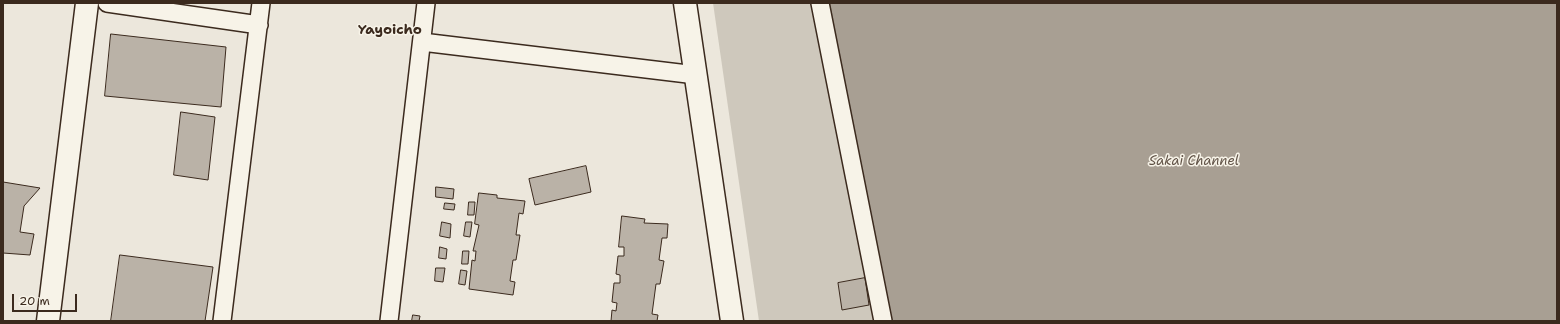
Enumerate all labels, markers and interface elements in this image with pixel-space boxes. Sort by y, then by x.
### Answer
district label: Yayoicho [358,22,422,38]
water label: Sakai Channel [1149,154,1239,170]
scale bar [14,286,79,312]
text: 20 m [19,293,50,309]

